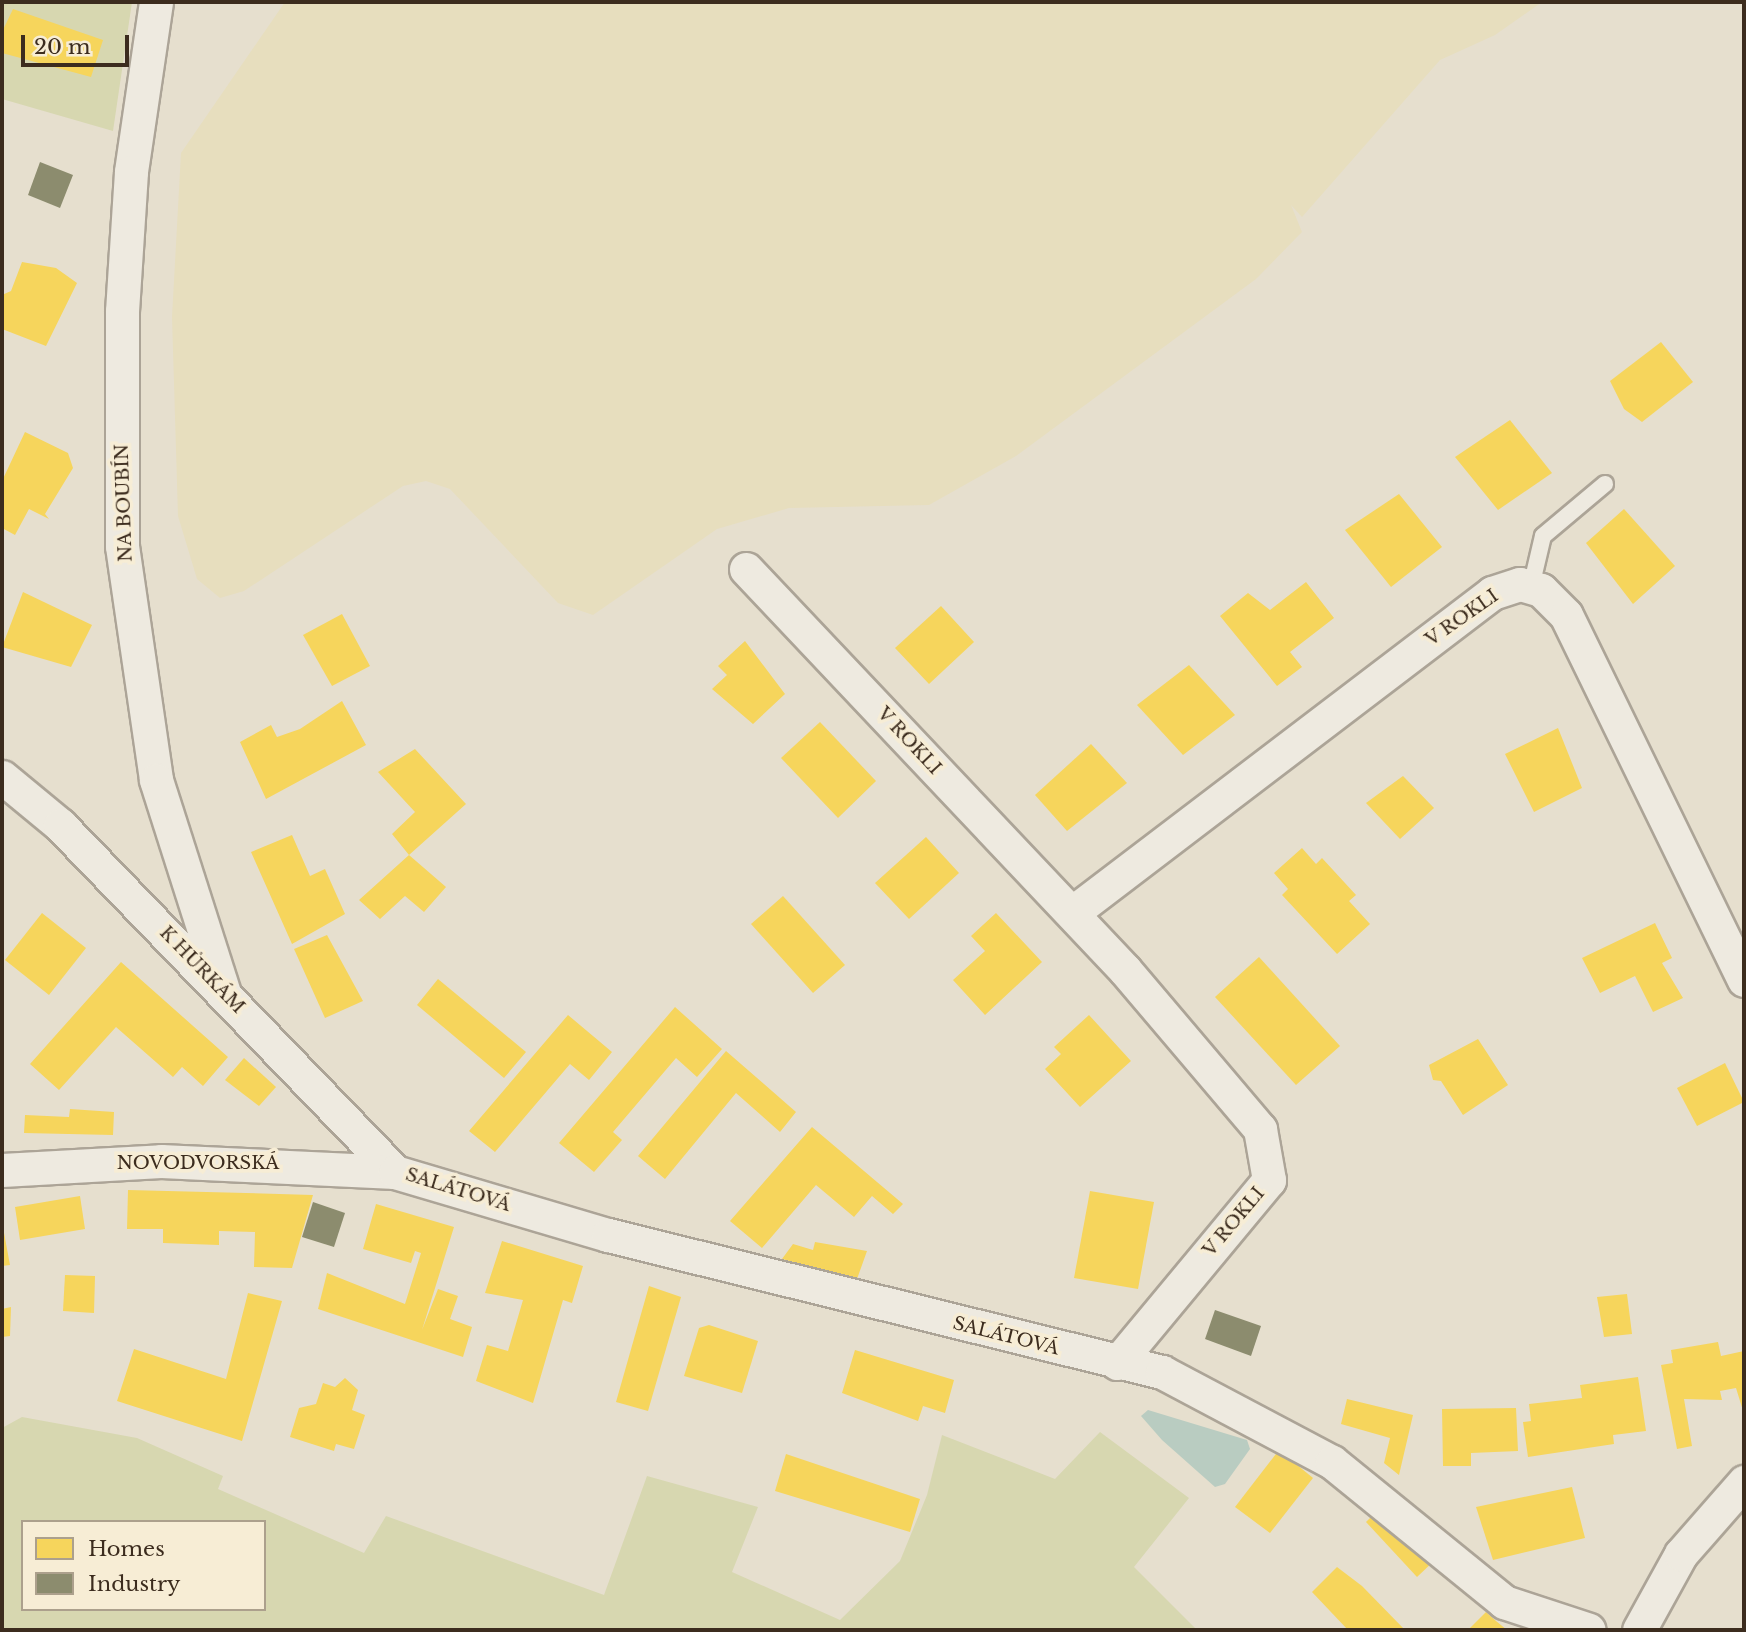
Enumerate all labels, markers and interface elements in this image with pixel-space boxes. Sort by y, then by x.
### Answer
scale bar [24,21,133,65]
text: 20 m [34,34,91,60]
street label: NA BOUBÍN [111,443,137,563]
street label: V ROKLI [1421,585,1503,651]
street label: V ROKLI [872,703,946,779]
street label: K HŮRKÁM [155,922,249,1018]
street label: NOVODVORSKÁ [117,1152,279,1174]
street label: SALÁTOVÁ [403,1164,513,1216]
street label: V ROKLI [1199,1183,1269,1261]
street label: SALÁTOVÁ [951,1312,1061,1360]
legend [21,1520,266,1611]
text: Homes [88,1536,165,1562]
text: Industry [88,1571,180,1597]

